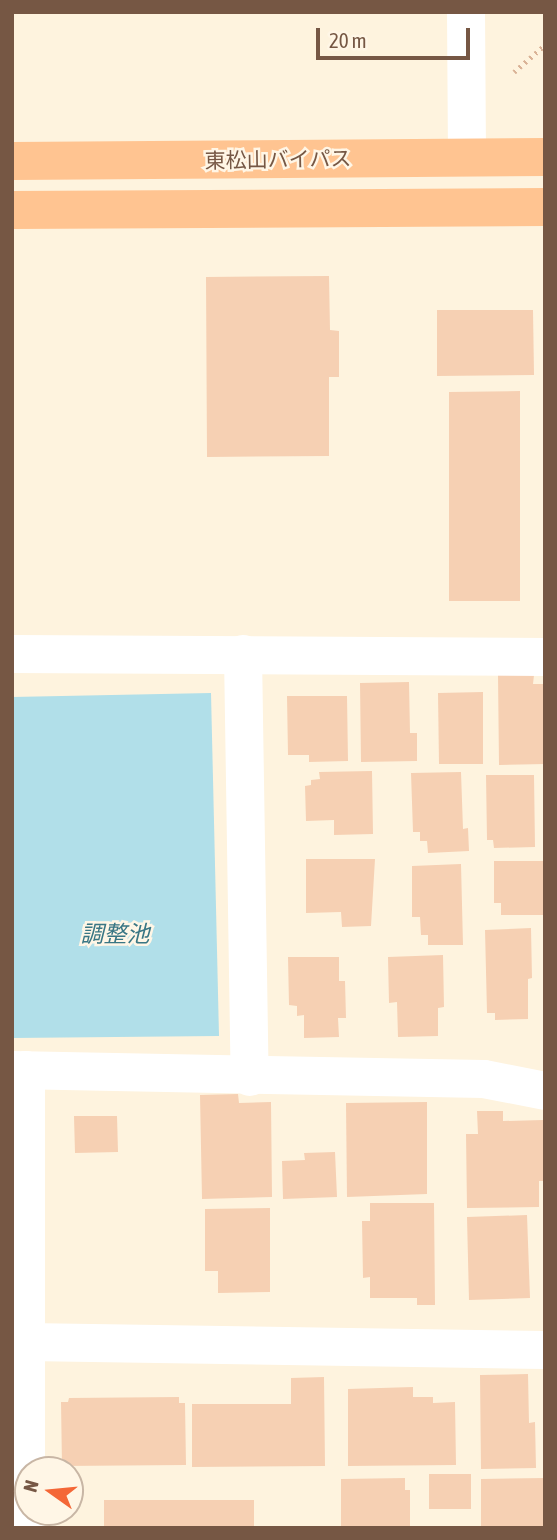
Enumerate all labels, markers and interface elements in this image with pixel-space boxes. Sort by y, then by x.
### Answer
scale bar [319,14,473,58]
text: 20 m [329,28,367,52]
street label: 東松山バイパス [204,145,352,173]
water label: 調整池 [81,920,149,948]
north arrow [14,1456,84,1526]
text: N [19,1478,43,1494]

